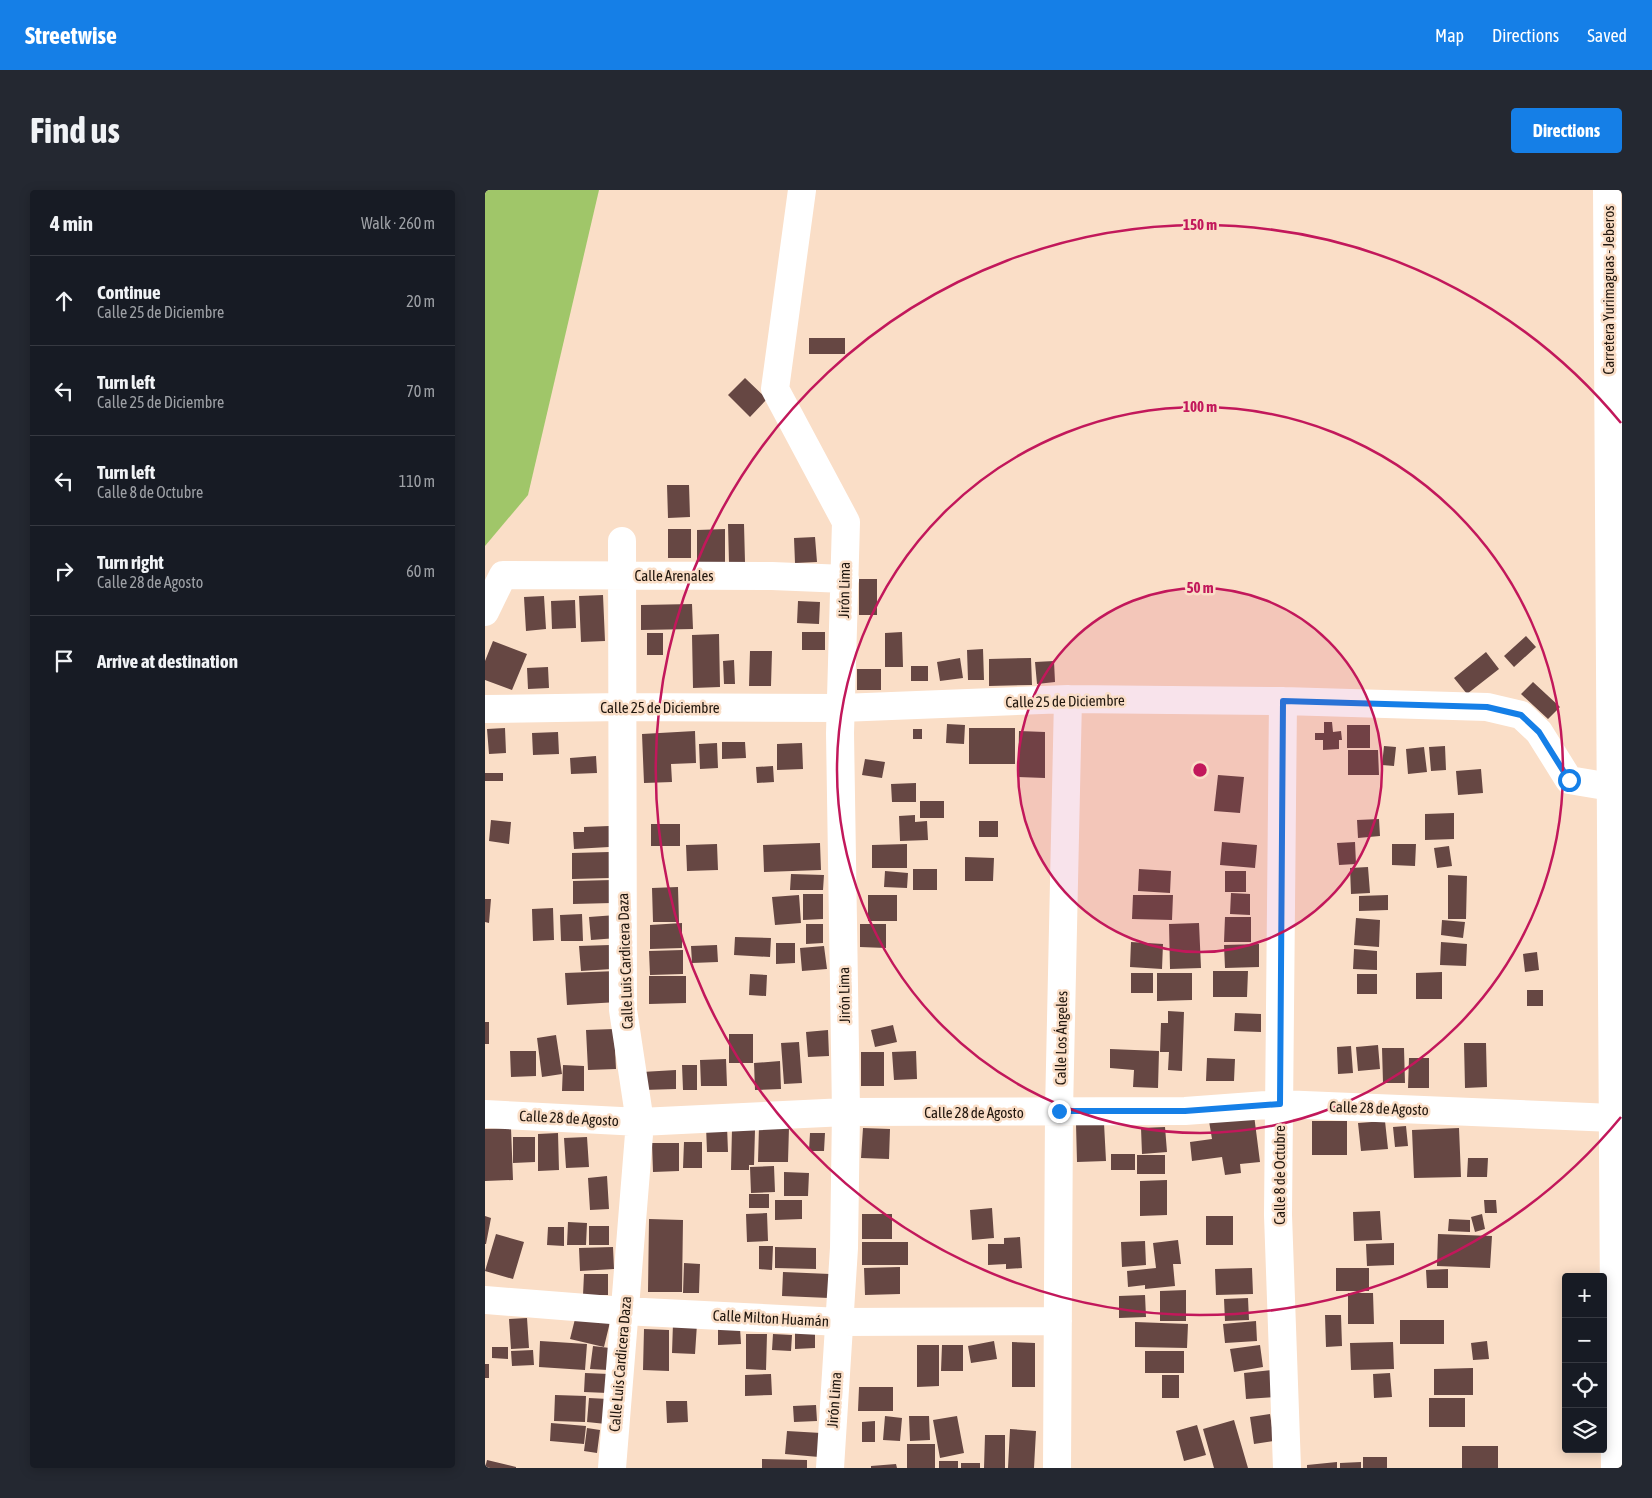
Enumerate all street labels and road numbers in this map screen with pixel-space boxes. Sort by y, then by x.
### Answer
street label: Carretera Yurimaguas - Jeberos [1600,205,1617,375]
street label: Jirón Lima [835,562,853,618]
street label: Calle Arenales [634,567,714,584]
street label: Calle 25 de Diciembre [1005,691,1125,711]
street label: Calle 25 de Diciembre [600,699,720,716]
street label: Calle Luis Cardicera Daza [614,893,636,1029]
street label: Jirón Lima [835,967,853,1023]
street label: Calle Los Ángeles [1052,991,1070,1085]
street label: Calle 28 de Agosto [1329,1098,1429,1118]
street label: Calle 28 de Agosto [924,1104,1024,1121]
street label: Calle 28 de Agosto [519,1107,619,1129]
street label: Calle 8 de Octubre [1271,1125,1288,1225]
street label: Calle Luis Cardicera Daza [606,1295,634,1433]
street label: Calle Milton Huamán [712,1306,830,1330]
street label: Jirón Lima [824,1371,844,1429]

